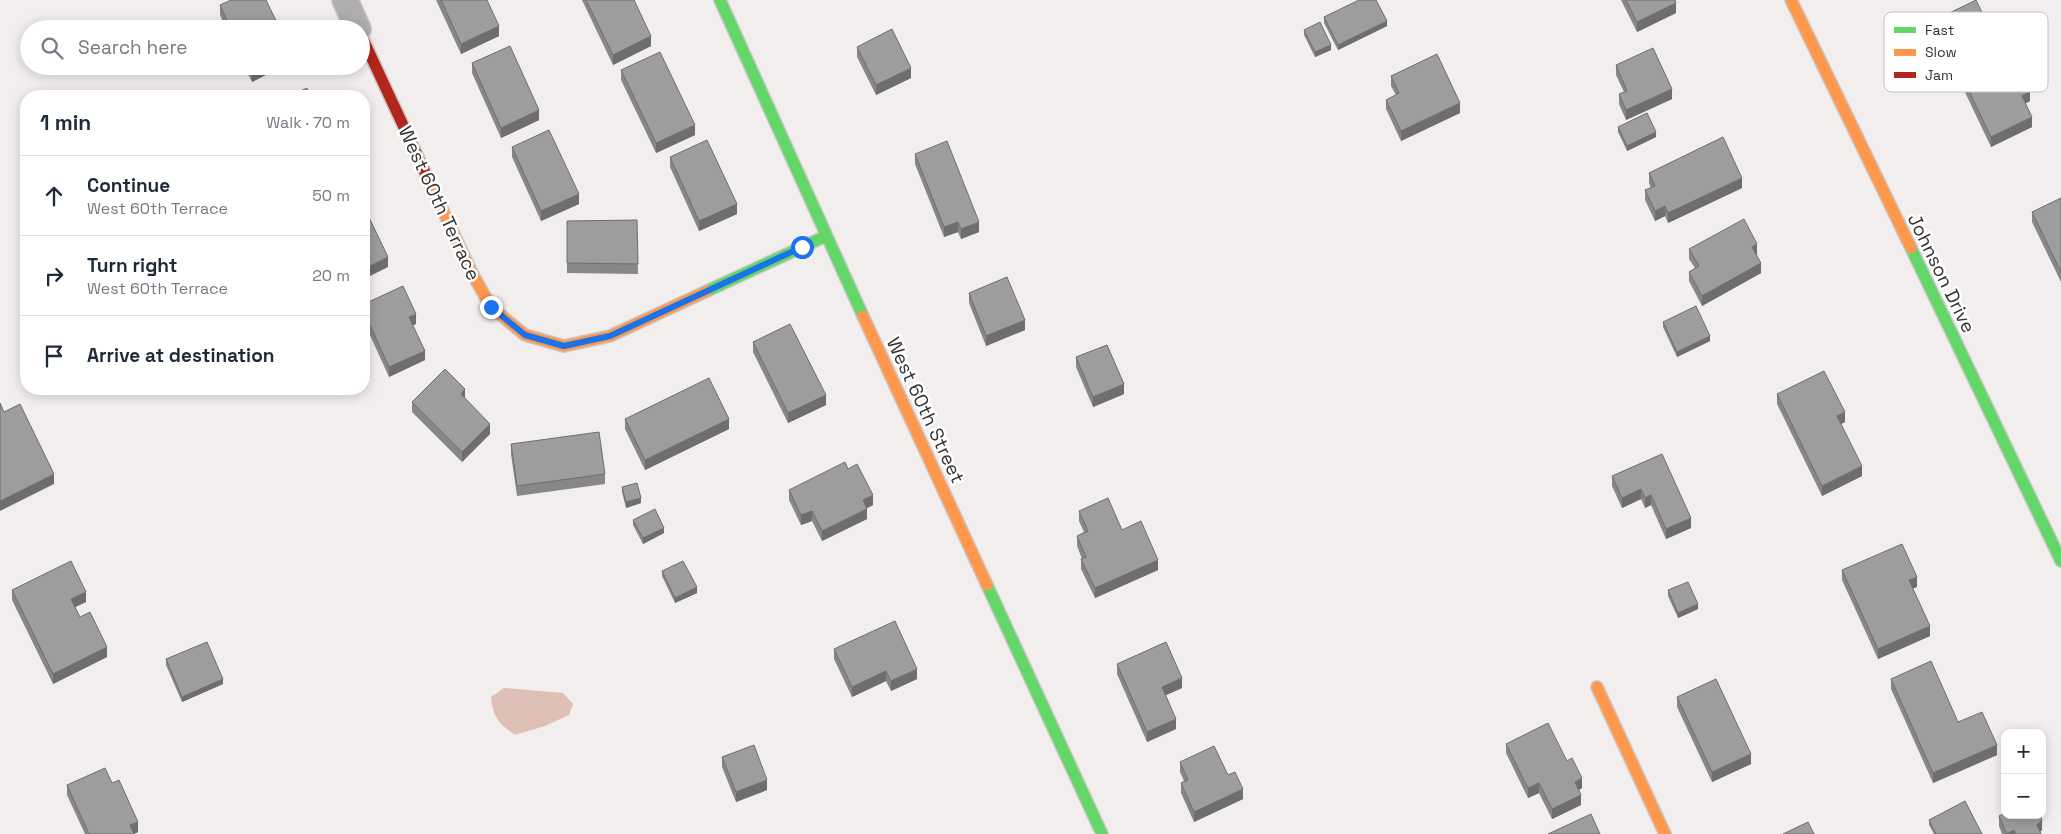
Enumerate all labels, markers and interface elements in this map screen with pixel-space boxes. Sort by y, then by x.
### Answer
legend [1884,12,2048,92]
search box [20,20,370,75]
text: Fast [1925,21,1954,39]
icon: search [38,34,66,62]
text: Search here [78,35,188,60]
text: Slow [1925,43,1957,61]
text: Jam [1925,66,1953,84]
text: 1 min [40,109,91,136]
text: Walk · 70 m [266,112,350,133]
street label: West 60th Terrace [393,122,486,284]
text: Continue [87,173,170,198]
icon: ahead [40,182,68,210]
text: 50 m [312,185,350,206]
text: West 60th Terrace [87,198,228,219]
street label: Johnson Drive [1902,209,1981,337]
route start [791,236,814,259]
text: Turn right [87,253,177,278]
icon: right [40,262,68,290]
text: 20 m [312,265,350,286]
text: West 60th Terrace [87,278,228,299]
route end [480,296,503,319]
street label: West 60th Street [881,333,970,487]
icon: arrive [40,342,68,370]
text: Arrive at destination [87,343,275,368]
map controls [2001,729,2046,819]
button: + [2001,729,2046,774]
button: − [2001,774,2046,819]

